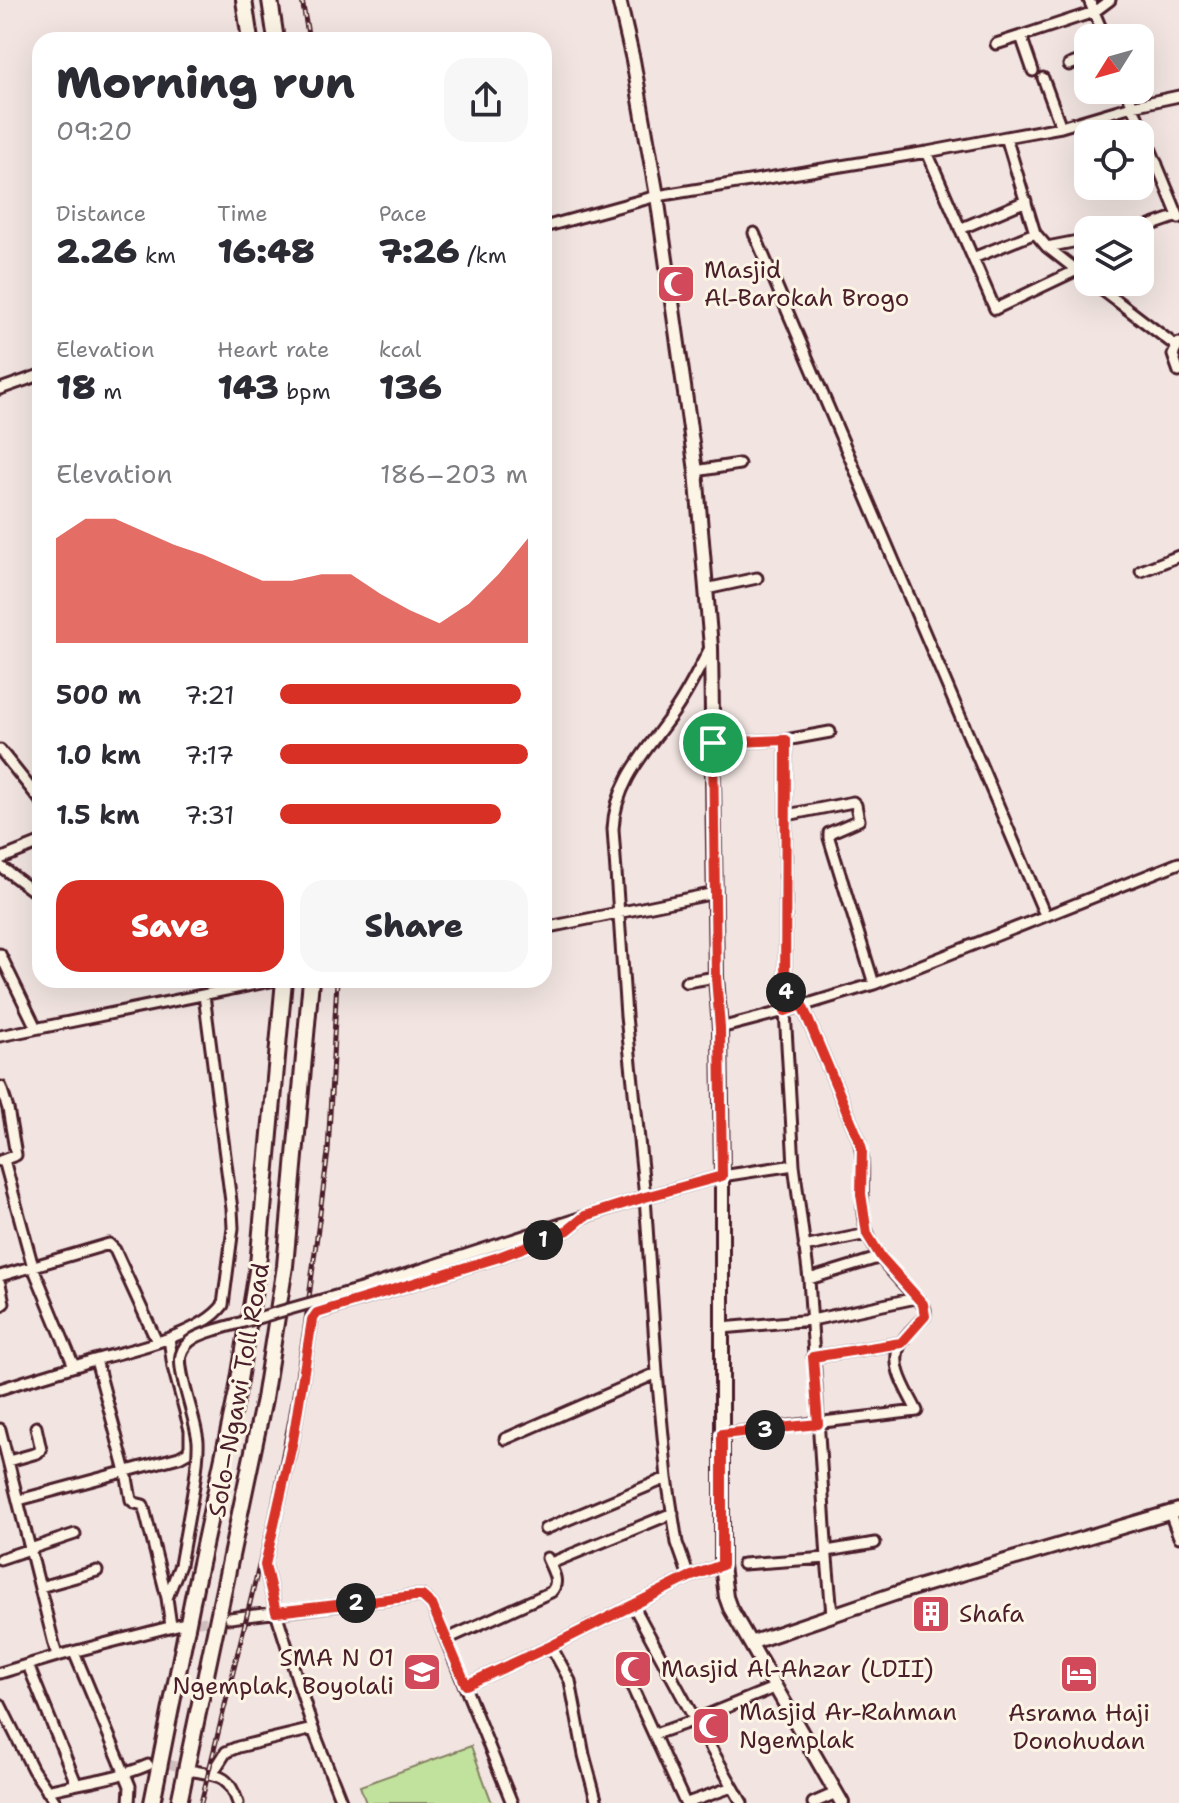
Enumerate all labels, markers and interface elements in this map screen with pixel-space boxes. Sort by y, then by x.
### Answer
north arrow [1074,24,1154,104]
map controls [1074,24,1154,296]
text: Morning run [56,53,355,112]
button: share [444,58,528,142]
text: 09:20 [56,113,132,148]
button: locate [1074,120,1154,200]
text: Distance [56,199,146,228]
text: Time [217,199,268,228]
text: Pace [379,199,427,228]
button: layers [1074,216,1154,296]
text: 2.26 [56,228,137,274]
text: 16:48 [217,228,315,274]
text: 7:26 [379,228,460,274]
text: km [137,241,176,270]
text: /km [460,241,507,270]
place label: Masjid Al-Barokah Brogo [704,254,909,314]
mosque icon: Masjid Al-Barokah Brogo [655,263,697,305]
text: Elevation [56,335,154,364]
text: Heart rate [217,335,329,364]
text: kcal [379,335,421,364]
text: 18 [56,364,96,410]
text: 143 [217,364,279,410]
text: 136 [379,364,442,410]
text: m [96,377,122,406]
text: bpm [279,377,331,406]
text: Elevation [56,456,172,491]
text: 186–203 m [380,456,528,491]
text: 500 m [56,677,141,712]
text: 7:21 [184,677,235,712]
pin [679,709,747,777]
icon: arrive [691,721,735,765]
text: 1.0 km [56,737,141,772]
text: 7:17 [184,737,234,772]
text: 1.5 km [56,797,140,832]
text: 7:31 [184,797,235,832]
button: Save [56,880,284,972]
button: Share [300,880,528,972]
pin: 4 [766,972,806,1012]
text: 4 [778,977,794,1006]
pin: 1 [523,1220,563,1260]
text: 1 [538,1225,548,1254]
street label: Solo–Ngawi Toll Road [201,1260,277,1520]
pin: 3 [745,1410,785,1450]
text: 3 [757,1415,773,1444]
pin: 2 [336,1583,376,1623]
text: 2 [348,1588,364,1617]
building icon: Shafa [910,1593,952,1635]
place label: Shafa [959,1598,1024,1630]
place label: SMA N 01 Ngemplak, Boyolali [172,1642,394,1702]
mosque icon: Masjid Al-Ahzar (LDII) [612,1648,654,1690]
school or university icon: SMA N 01 Ngemplak, Boyolali [401,1651,443,1693]
place label: Masjid Al-Ahzar (LDII) [661,1653,934,1685]
hotel icon: Asrama Haji Donohudan [1058,1653,1100,1695]
place label: Masjid Ar-Rahman Ngemplak [739,1696,957,1756]
place label: Asrama Haji Donohudan [1008,1697,1150,1757]
mosque icon: Masjid Ar-Rahman Ngemplak [690,1705,732,1747]

